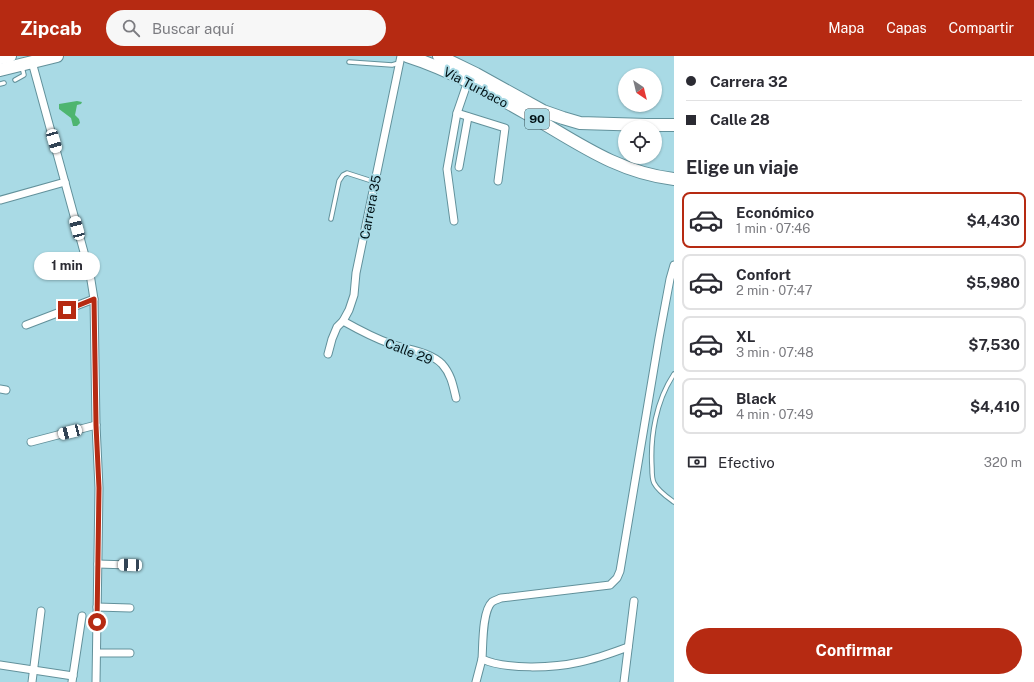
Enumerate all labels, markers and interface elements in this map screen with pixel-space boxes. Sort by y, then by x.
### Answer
search box [106,10,386,46]
text: Zipcab [20,17,82,39]
icon: search [120,17,142,39]
text: Buscar aquí [152,20,234,37]
text: Mapa [828,20,864,36]
text: Capas [886,20,927,36]
text: Compartir [949,20,1014,36]
street label: Vía Turbaco [441,64,511,111]
north arrow [618,68,662,112]
map controls [618,68,662,164]
text: Carrera 32 [710,73,787,90]
road number: 90 [525,109,549,129]
text: Calle 28 [710,111,770,128]
button: locate [618,120,662,164]
car [45,128,63,154]
text: Elige un viaje [686,157,799,178]
street label: Carrera 35 [357,174,384,241]
icon: car [688,202,724,238]
text: Económico [736,204,814,221]
text: $4,430 [966,212,1020,229]
car [68,215,86,241]
text: 1 min · 07:46 [736,221,810,236]
callout: 1 min [34,252,100,280]
text: 1 min [51,258,83,273]
icon: car [688,264,724,300]
text: Confort [736,266,791,283]
text: $5,980 [966,274,1020,291]
text: 2 min · 07:47 [736,283,813,298]
route end [58,301,76,319]
icon: car [688,326,724,362]
text: XL [736,328,755,345]
street label: Calle 29 [383,336,435,367]
text: $7,530 [968,336,1020,353]
text: 3 min · 07:48 [736,345,814,360]
icon: car [688,388,724,424]
text: Black [736,390,776,407]
text: $4,410 [970,398,1020,415]
text: 4 min · 07:49 [736,407,813,422]
car [57,423,83,441]
icon: cash [686,451,708,473]
text: Efectivo [718,454,775,471]
text: 320 m [984,455,1022,470]
car [118,559,142,571]
route start [88,613,106,631]
button: Confirmar [686,628,1022,674]

